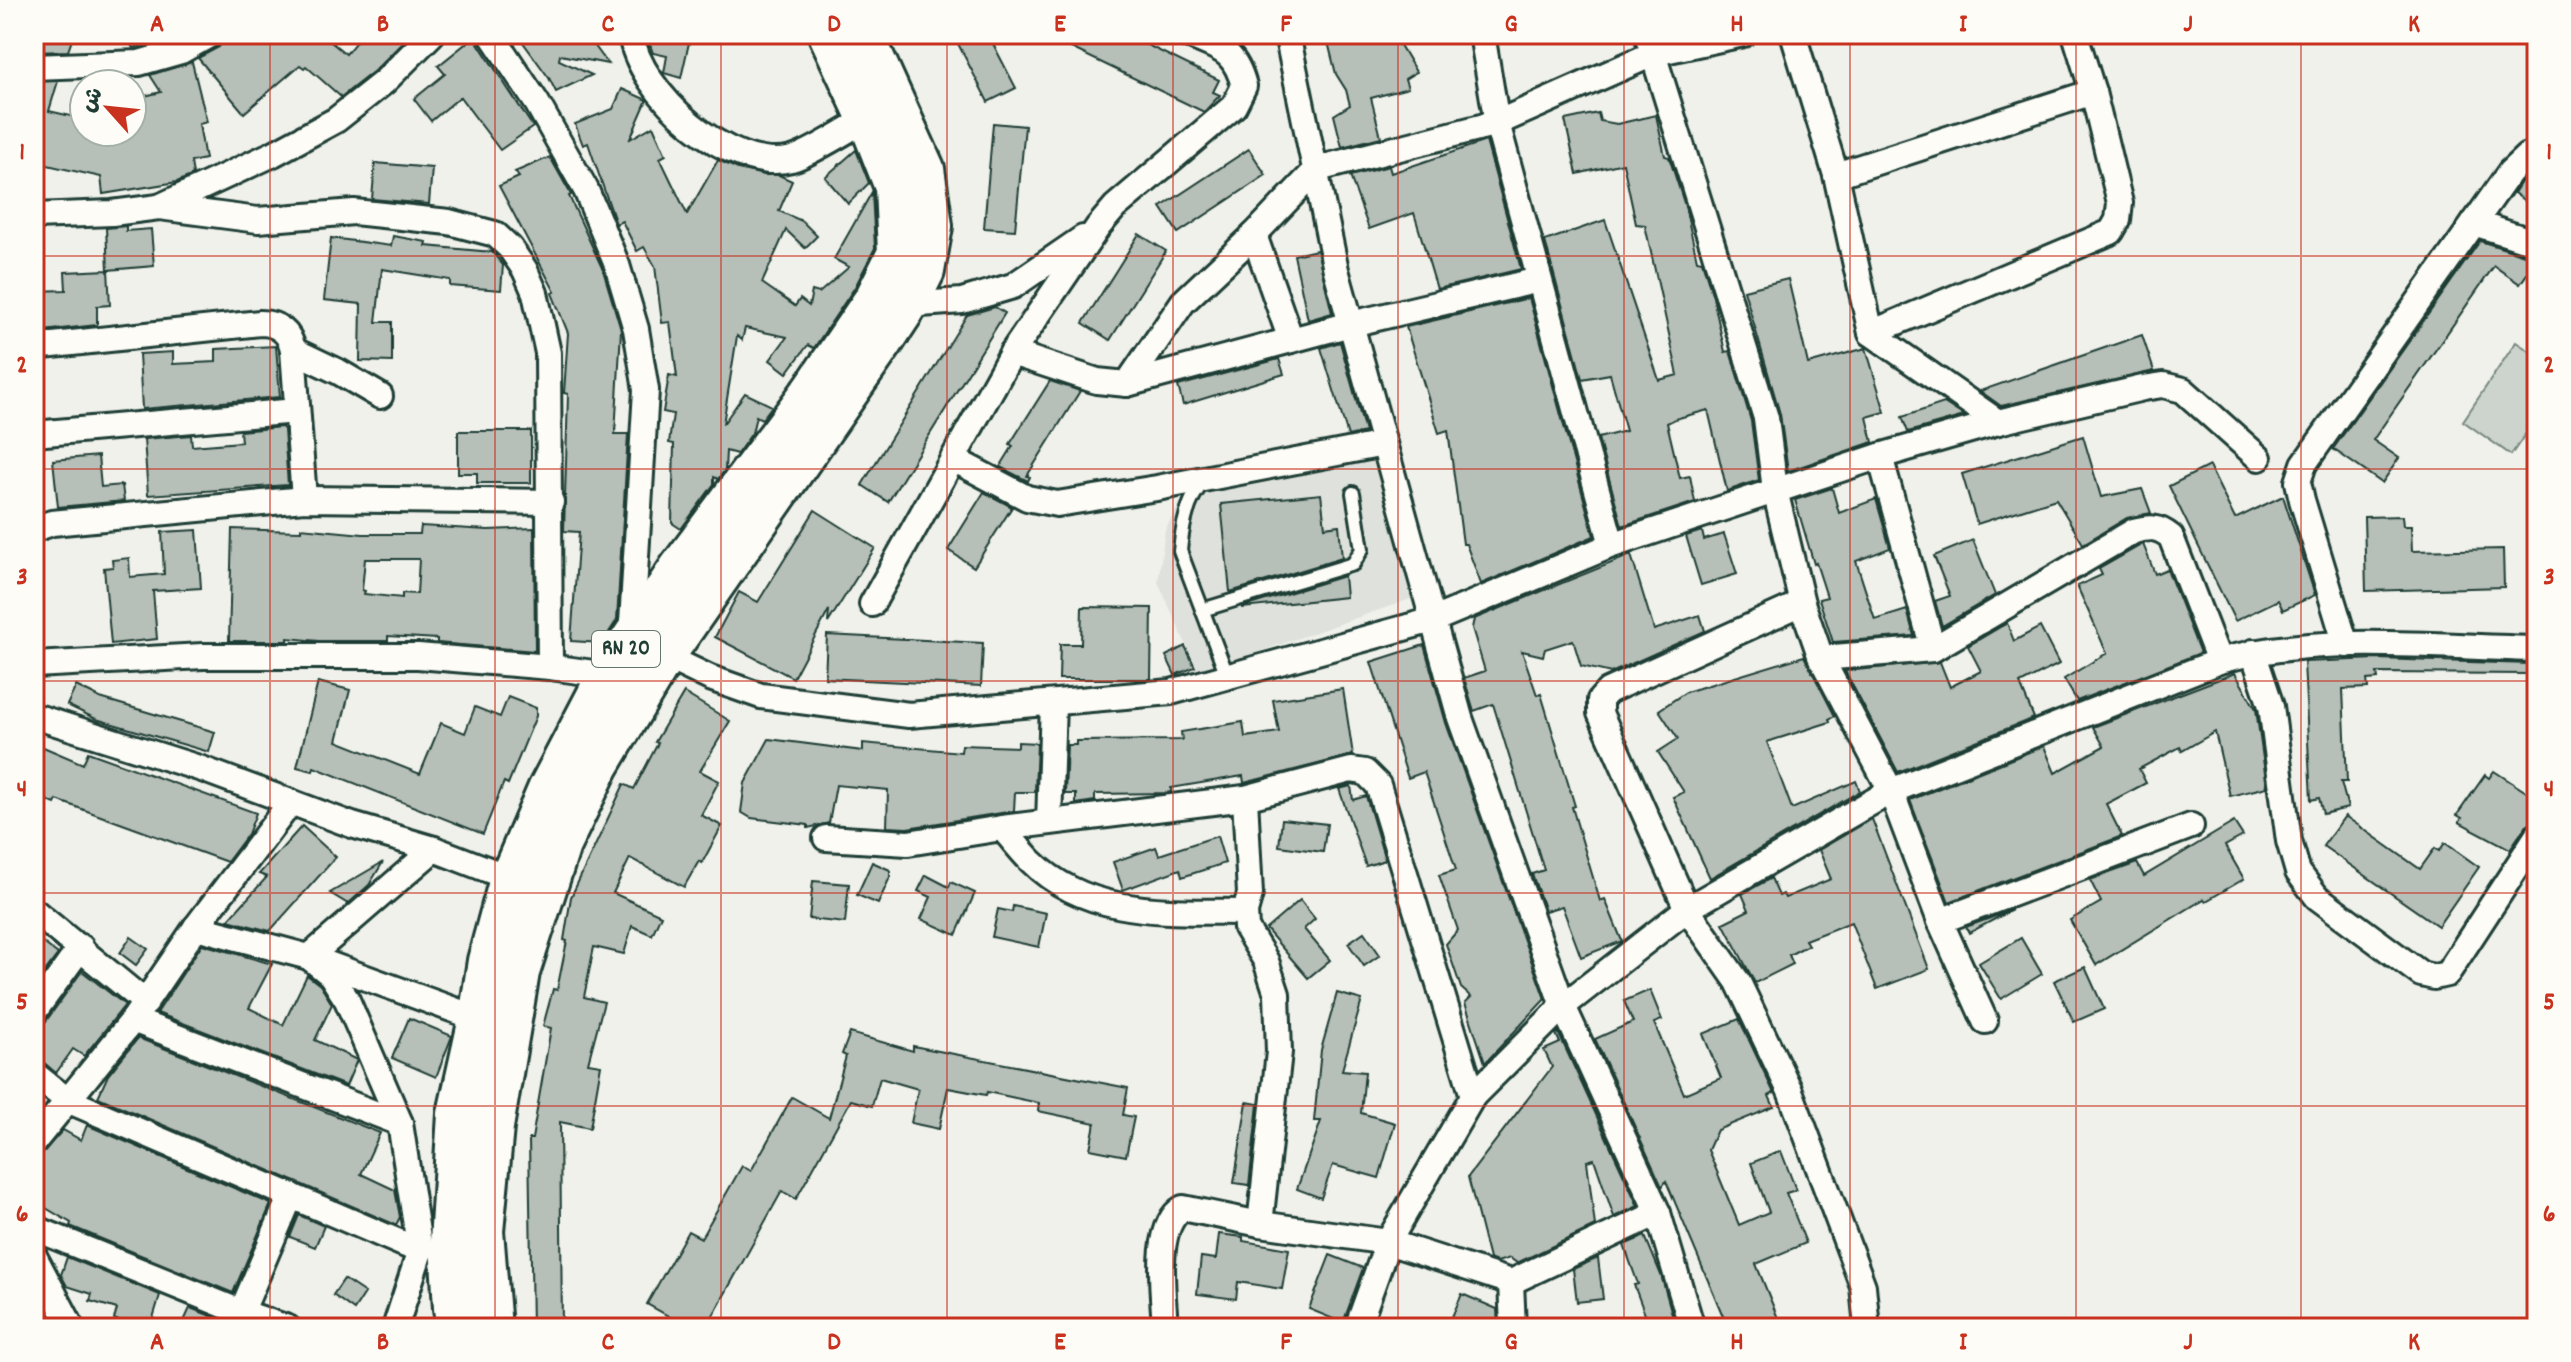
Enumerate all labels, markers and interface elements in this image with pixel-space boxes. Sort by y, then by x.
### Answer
text: A [150,7,164,44]
text: B [377,7,389,44]
text: C [602,7,615,44]
text: D [827,7,841,44]
text: E [1054,7,1066,44]
text: F [1280,7,1292,44]
text: G [1504,7,1518,44]
text: H [1730,7,1744,44]
text: I [1959,7,1968,44]
text: J [2183,7,2193,44]
text: K [2408,7,2420,44]
north arrow [68,68,148,148]
text: ش [74,83,113,118]
text: 1 [19,135,25,172]
text: 1 [2546,135,2552,172]
text: 2 [16,348,28,385]
text: 2 [2543,348,2555,385]
text: 3 [16,560,28,597]
text: 3 [2543,560,2555,597]
road number: RN 20 [592,631,660,667]
text: 4 [17,772,27,809]
text: 4 [2544,772,2554,809]
text: 5 [16,985,28,1022]
text: 5 [2543,985,2555,1022]
text: 6 [16,1197,28,1234]
text: 6 [2543,1197,2555,1234]
text: A [150,1325,164,1362]
text: B [377,1325,389,1362]
text: C [602,1325,615,1362]
text: D [827,1325,841,1362]
text: E [1054,1325,1066,1362]
text: F [1280,1325,1292,1362]
text: G [1504,1325,1518,1362]
text: H [1730,1325,1744,1362]
text: I [1959,1325,1968,1362]
text: J [2183,1325,2193,1362]
text: K [2408,1325,2420,1362]

